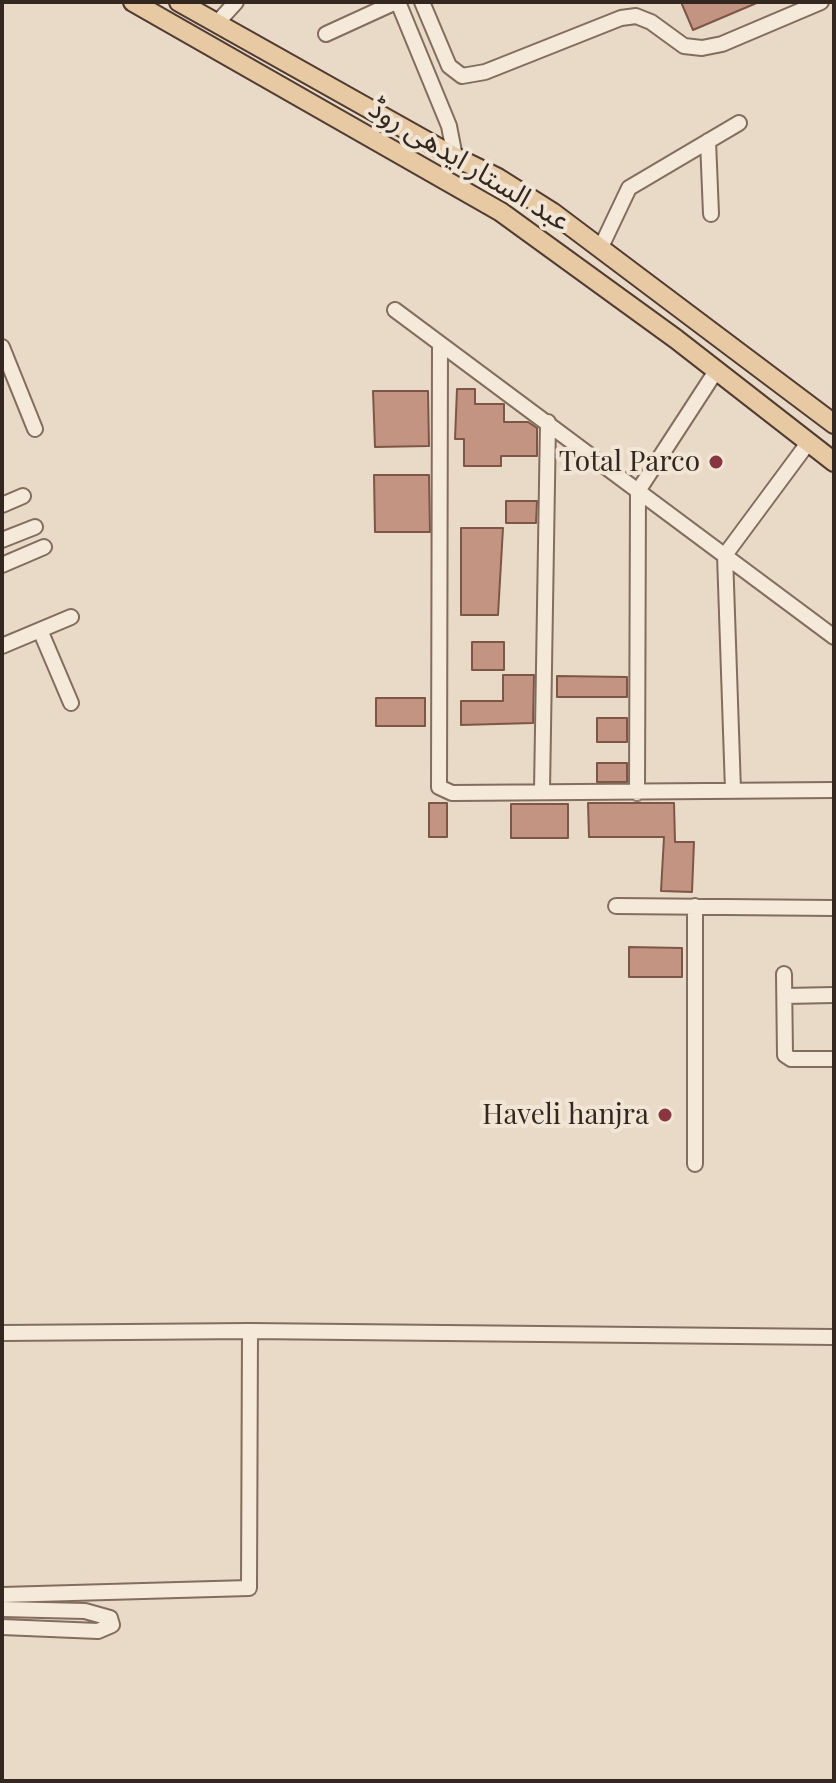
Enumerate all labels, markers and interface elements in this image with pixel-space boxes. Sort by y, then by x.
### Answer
street label: عبد الستار ایدھی روڈ [362,92,576,238]
place label: Total Parco [559,445,700,479]
marker: Total Parco [707,453,725,471]
place label: Haveli hanjra [482,1098,649,1132]
marker: Haveli hanjra [656,1106,674,1124]

